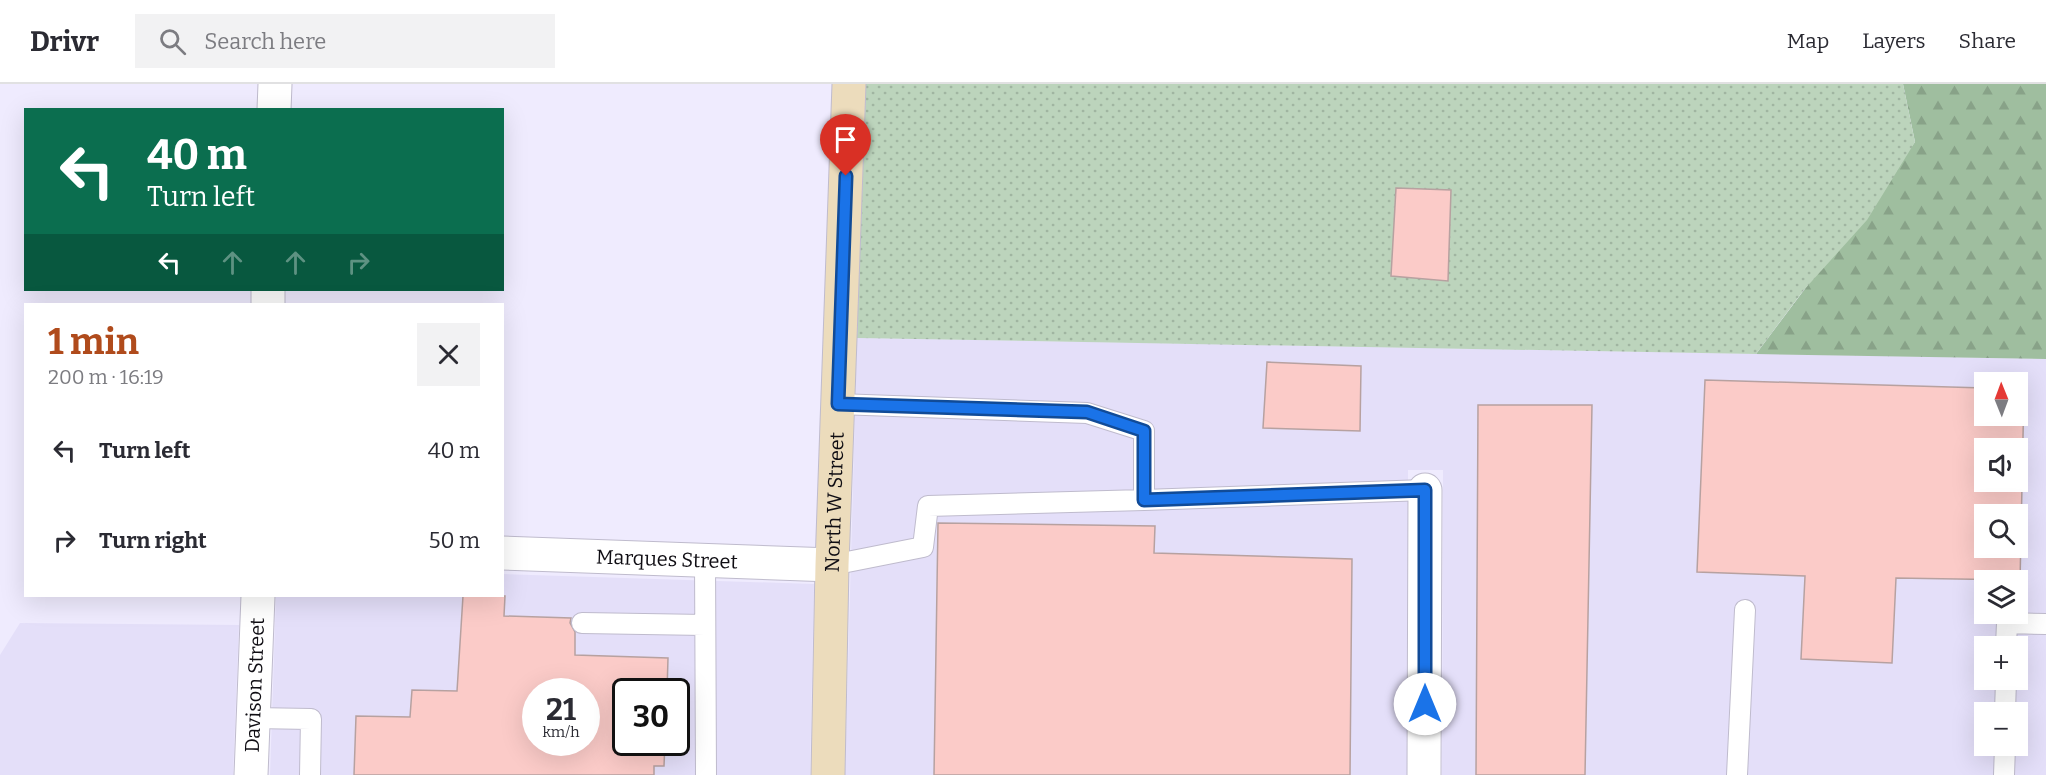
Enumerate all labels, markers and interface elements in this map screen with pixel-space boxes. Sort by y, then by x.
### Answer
search box [135,14,555,68]
text: Drivr [30,25,99,58]
icon: search [156,25,189,58]
text: Search here [204,28,326,55]
text: Map [1787,28,1829,54]
text: Layers [1862,28,1926,54]
text: Share [1959,28,2016,54]
pin [820,114,871,176]
icon: arrive [829,123,862,156]
text: 40 m [147,130,247,180]
icon: left [48,132,126,210]
text: Turn left [147,181,255,213]
icon: left [153,246,186,279]
icon: ahead [216,246,249,279]
icon: ahead [279,246,312,279]
icon: right [342,246,375,279]
text: 1 min [48,320,139,364]
button: close [417,323,480,386]
text: 200 m · 16:19 [48,365,164,389]
north arrow [1974,372,2028,426]
map controls [1974,372,2028,756]
street label: North W Street [820,432,849,573]
icon: left [48,434,81,467]
text: Turn left [99,437,191,464]
text: 40 m [428,437,480,464]
button: sound [1974,438,2028,492]
button: search [1974,504,2028,558]
icon: right [48,524,81,557]
text: Turn right [99,527,207,554]
text: 50 m [429,527,480,554]
street label: Marques Street [596,544,738,574]
button: layers [1974,570,2028,624]
street label: Davison Street [240,617,269,753]
button: + [1974,636,2028,690]
position arrow [1393,672,1457,736]
speed limit sign: 30 [612,678,690,756]
text: 21 [546,692,576,728]
button: − [1974,702,2028,756]
text: km/h [542,723,580,741]

